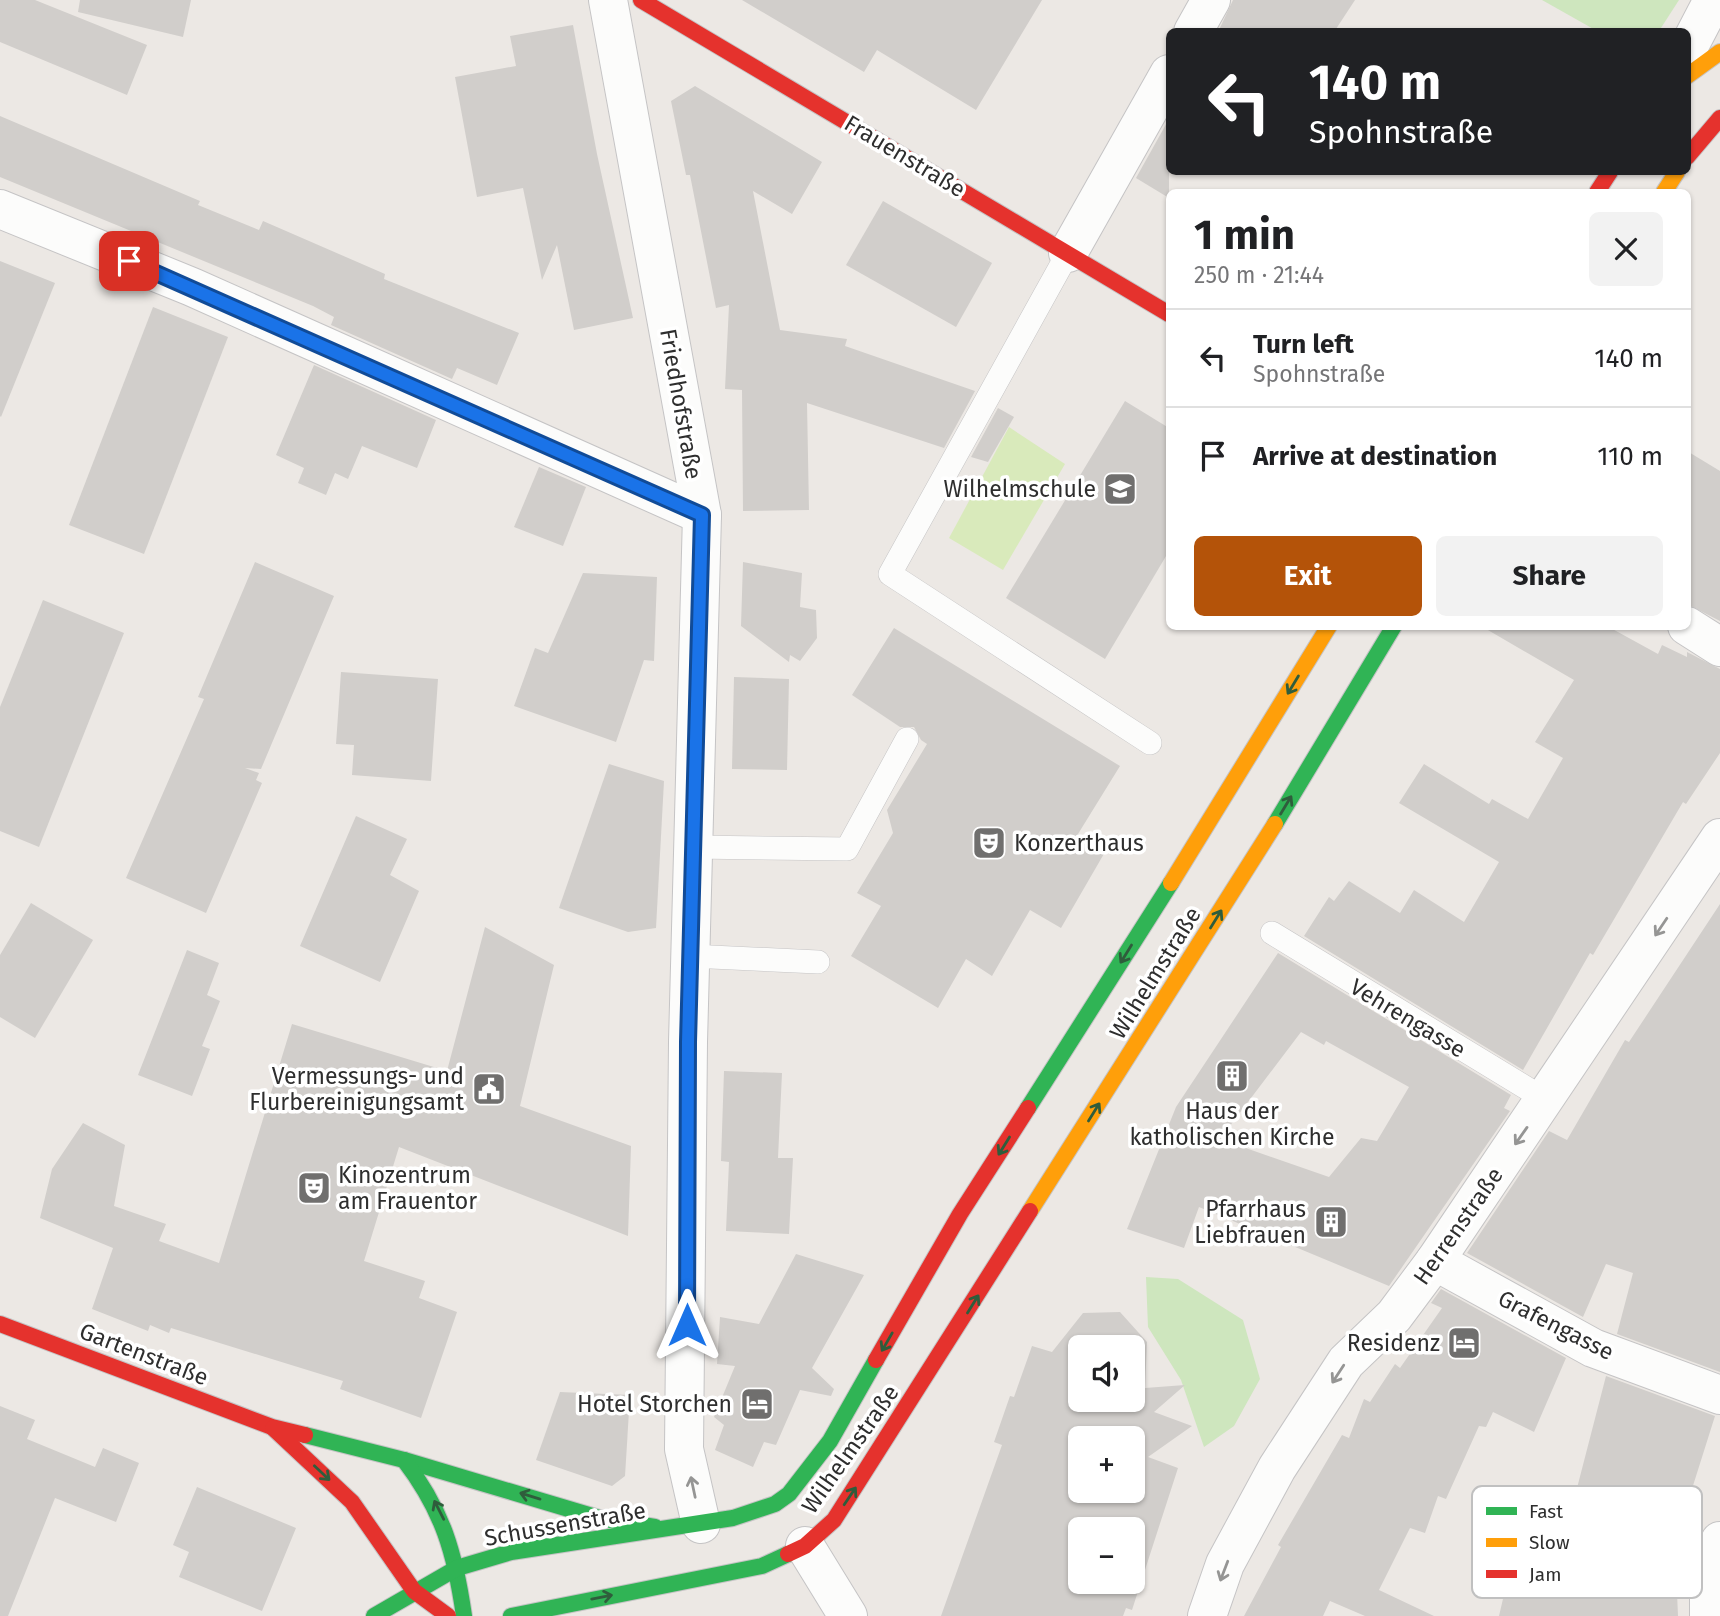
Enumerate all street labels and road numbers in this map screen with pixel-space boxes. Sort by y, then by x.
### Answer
street label: Frauenstraße [839,109,971,203]
street label: Friedhofstraße [654,327,708,481]
street label: Wilhelmstraße [1103,902,1207,1044]
street label: Vehrengasse [1345,973,1471,1063]
street label: Herrenstraße [1407,1162,1509,1290]
street label: Grafengasse [1493,1284,1619,1366]
street label: Gartenstraße [76,1317,212,1391]
street label: Wilhelmstraße [795,1379,905,1519]
street label: Schussenstraße [482,1496,648,1552]

